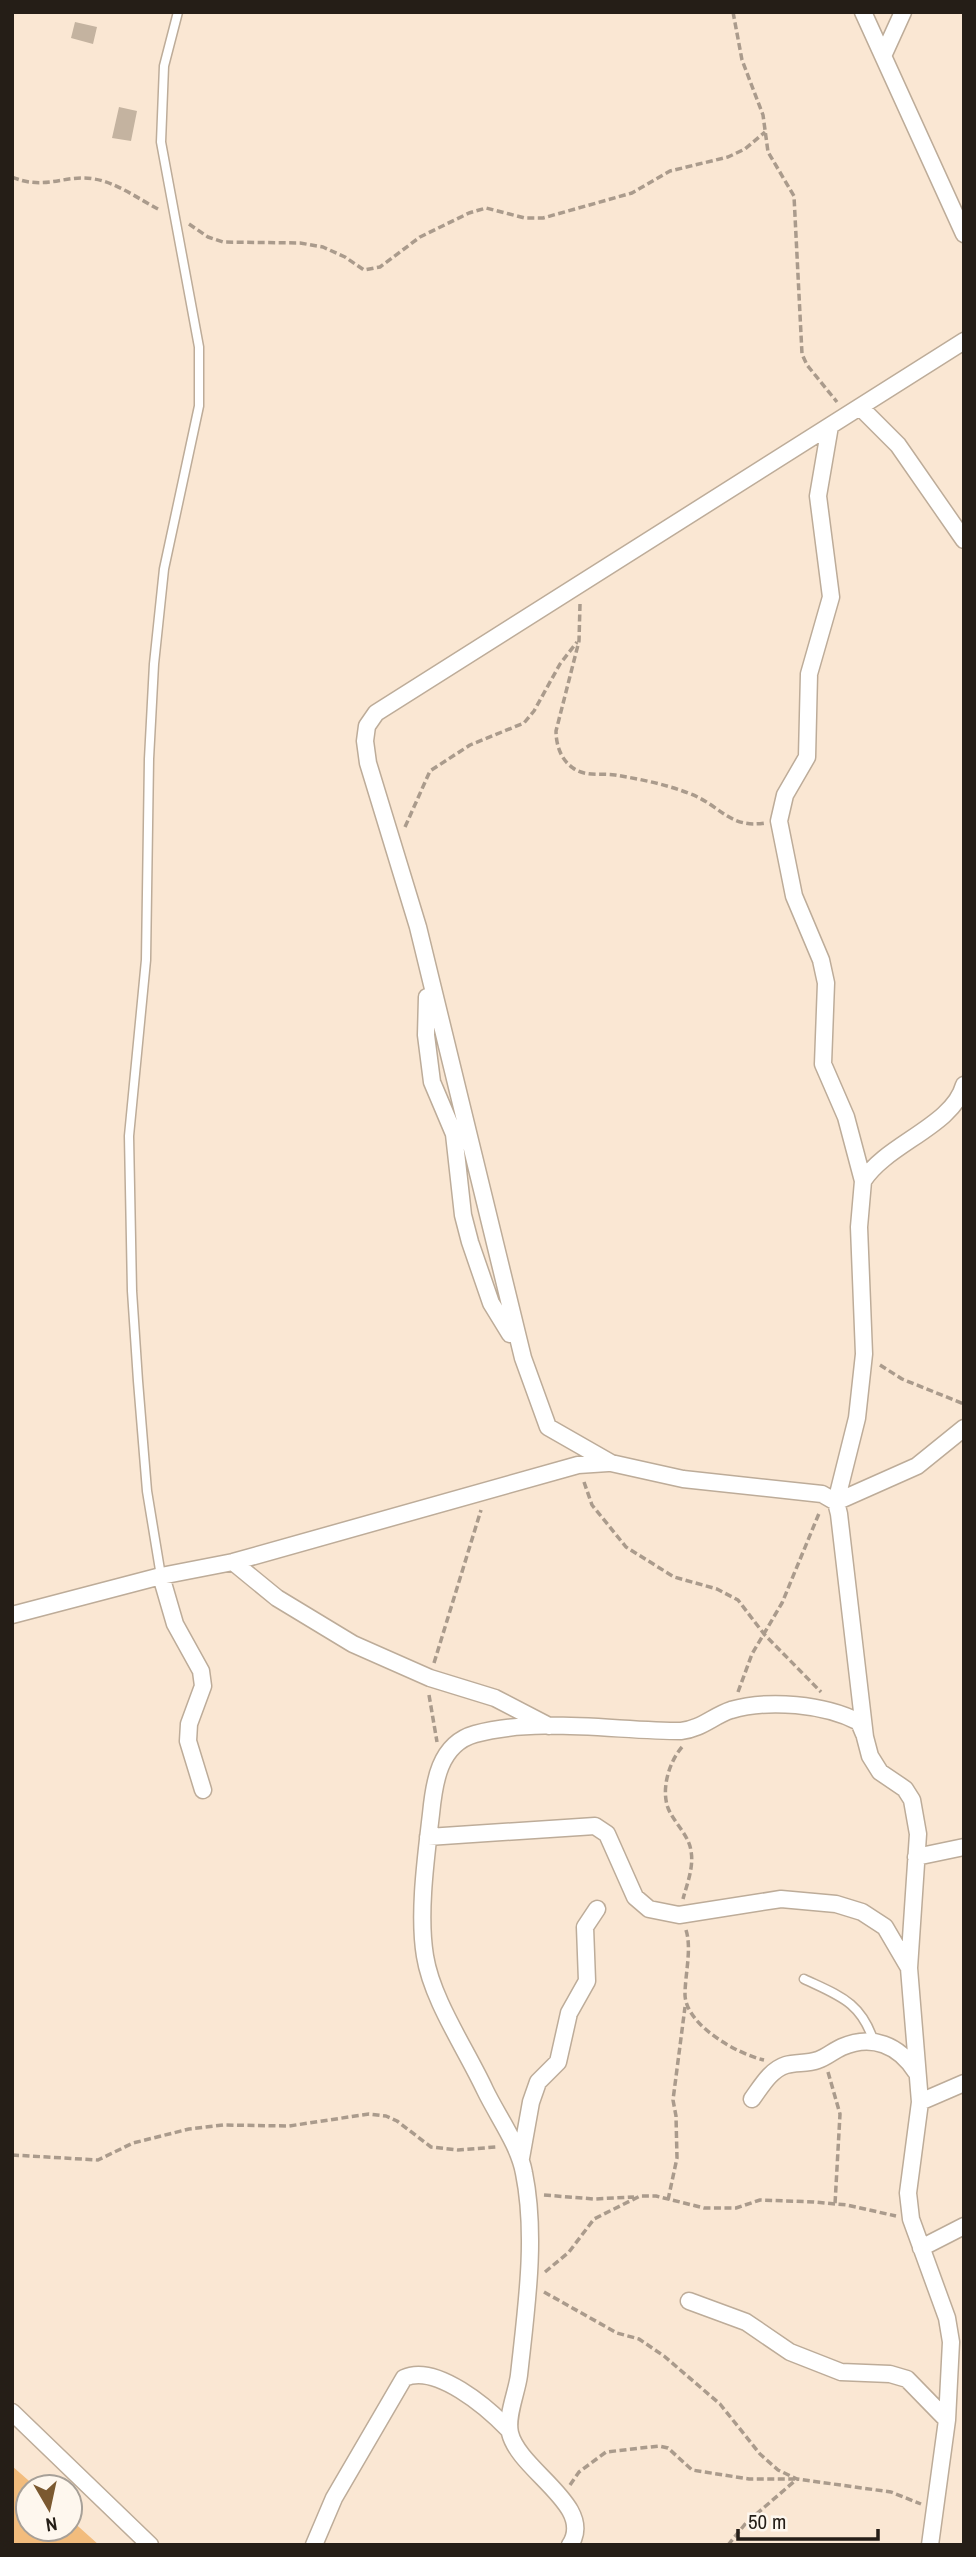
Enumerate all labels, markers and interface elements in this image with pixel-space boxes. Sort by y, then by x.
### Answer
north arrow [14,2473,84,2543]
scale bar [738,2498,878,2542]
text: 50 m [748,2507,786,2536]
text: N [44,2511,59,2539]

